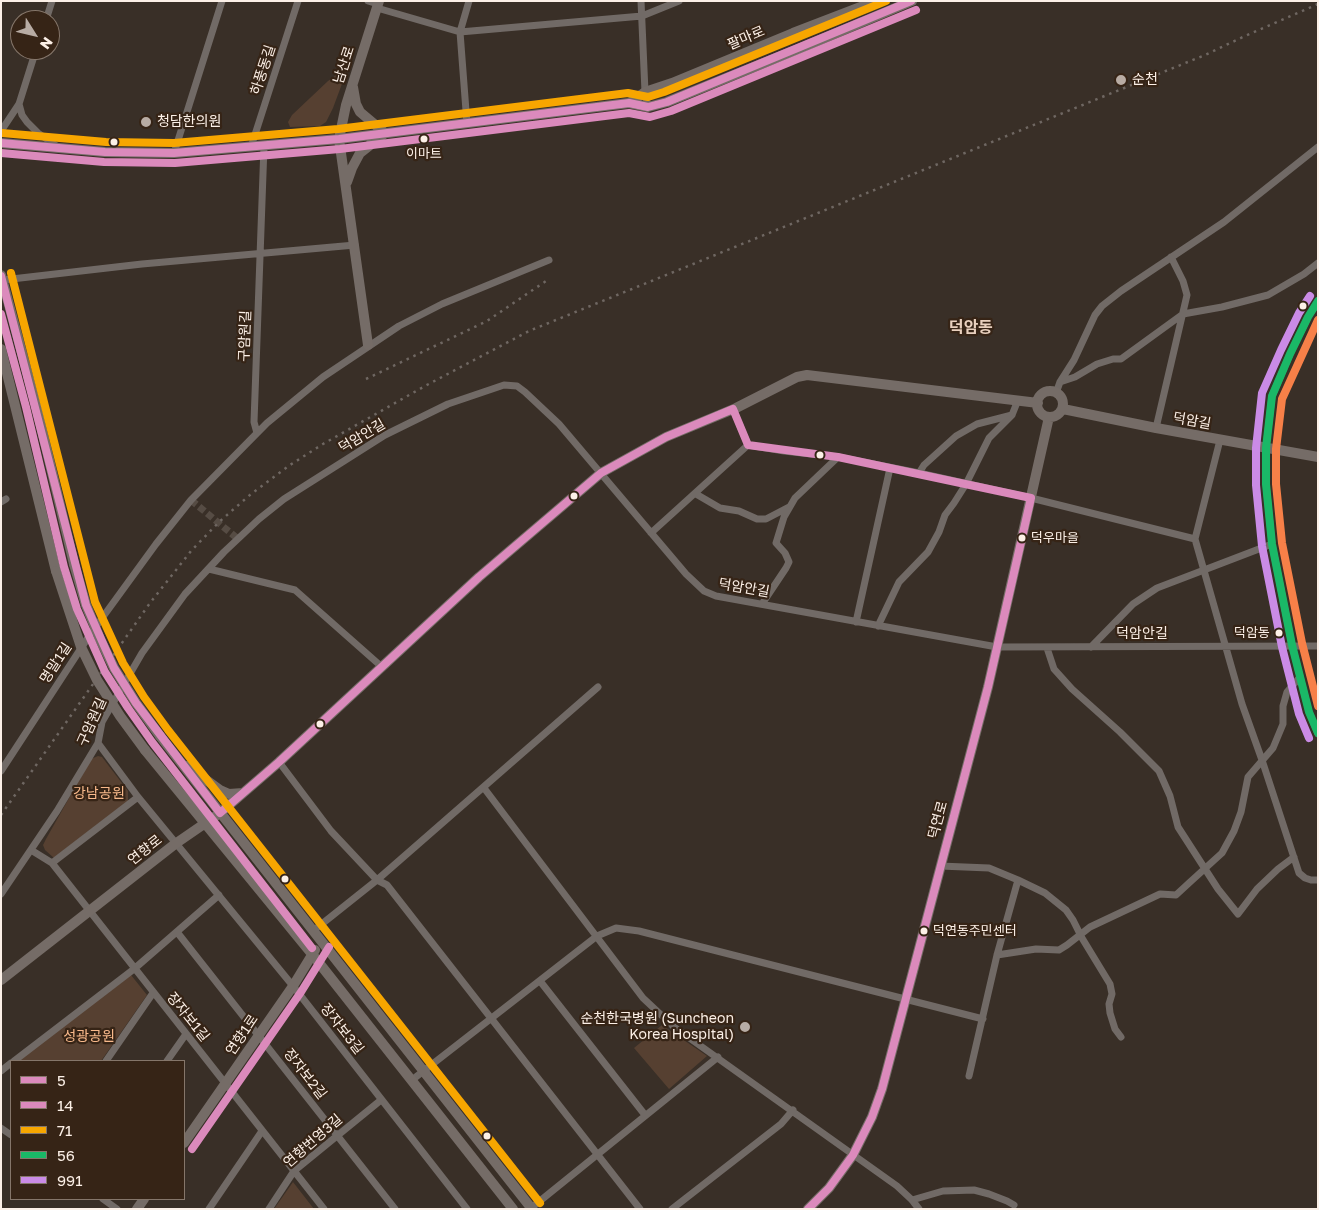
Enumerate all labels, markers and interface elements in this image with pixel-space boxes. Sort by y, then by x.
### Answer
north arrow [10,10,60,60]
street label: 팔마로 [725,23,767,53]
text: N [37,34,57,53]
street label: 하풍동길 [247,43,279,97]
street label: 남산로 [330,44,358,86]
place label: 순천 [1132,72,1158,88]
marker: 순천 [1114,73,1128,87]
place label: 청담한의원 [157,114,221,130]
marker: 청담한의원 [139,115,153,129]
marker: 이마트 [419,134,429,144]
unlabelled marker [109,137,119,147]
place label: 이마트 [406,146,442,162]
unlabelled marker [1298,301,1308,311]
street label: 구암원길 [236,310,254,362]
district label: 덕암동 [949,318,993,338]
street label: 덕암길 [1172,409,1212,433]
street label: 덕암안길 [336,416,388,456]
unlabelled marker [815,450,825,460]
unlabelled marker [569,491,579,501]
place label: 덕우마을 [1031,530,1079,546]
marker: 덕우마을 [1017,533,1027,543]
street label: 덕암안길 [717,575,771,601]
place label: 덕암동 [1234,625,1270,641]
street label: 덕암안길 [1116,626,1168,642]
marker: 덕암동 [1274,628,1284,638]
street label: 명말1길 [37,639,75,687]
street label: 구암원길 [74,695,110,749]
unlabelled marker [315,719,325,729]
park label: 강남공원 [73,786,125,802]
street label: 덕연로 [925,799,951,841]
street label: 연향로 [125,831,165,869]
unlabelled marker [280,874,290,884]
place label: 덕연동주민센터 [933,923,1017,939]
marker: 덕연동주민센터 [919,926,929,936]
street label: 장자보1길 [163,989,213,1045]
street label: 장자보3길 [317,1000,367,1058]
street label: 연향1로 [222,1011,262,1059]
place label: 순천한국병원 (Suncheon Korea Hospital) [580,1011,734,1044]
marker: 순천한국병원 (Suncheon Korea Hospital) [738,1020,752,1034]
park label: 성광공원 [63,1029,115,1045]
street label: 장자보2길 [280,1045,330,1103]
legend [10,1060,185,1200]
text: 5 [57,1071,66,1089]
text: 14 [57,1096,73,1114]
street label: 연향번영3길 [280,1111,346,1171]
text: 71 [57,1121,72,1139]
unlabelled marker [482,1131,492,1141]
text: 56 [57,1146,75,1164]
text: 991 [57,1171,82,1189]

